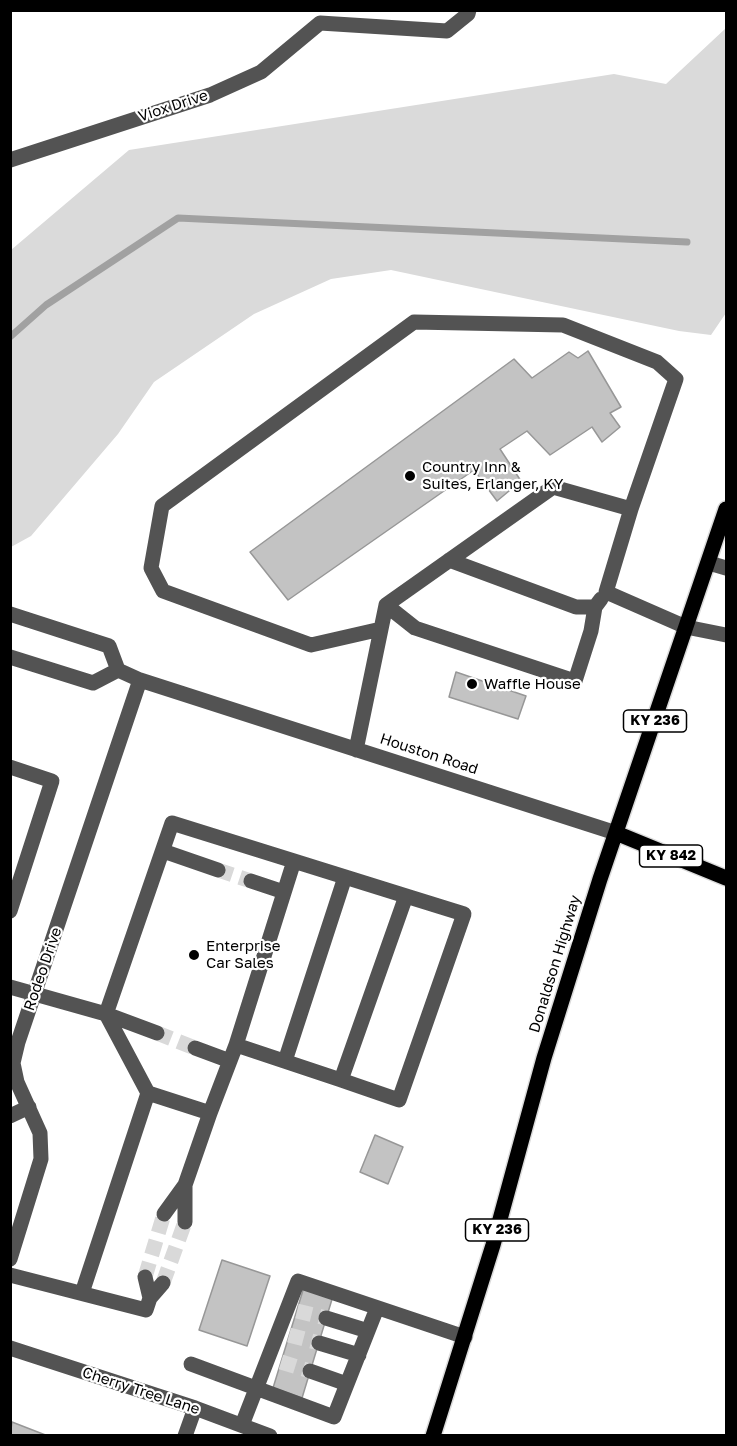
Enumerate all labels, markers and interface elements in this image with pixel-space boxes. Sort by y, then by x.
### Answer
street label: Viox Drive [136,86,210,126]
place label: Country Inn & Suites, Erlanger, KY [422,458,563,493]
marker: Country Inn & Suites, Erlanger, KY [403,469,417,483]
place label: Waffle House [484,675,581,693]
marker: Waffle House [465,677,479,691]
road number: KY 236 [624,710,686,732]
street label: Houston Road [378,730,480,778]
road number: KY 842 [640,845,702,867]
street label: Donaldson Highway [525,893,585,1035]
street label: Rodeo Drive [20,925,66,1013]
place label: Enterprise Car Sales [206,937,281,972]
marker: Enterprise Car Sales [187,948,201,962]
road number: KY 236 [466,1219,528,1241]
street label: Cherry Tree Lane [80,1364,202,1418]

